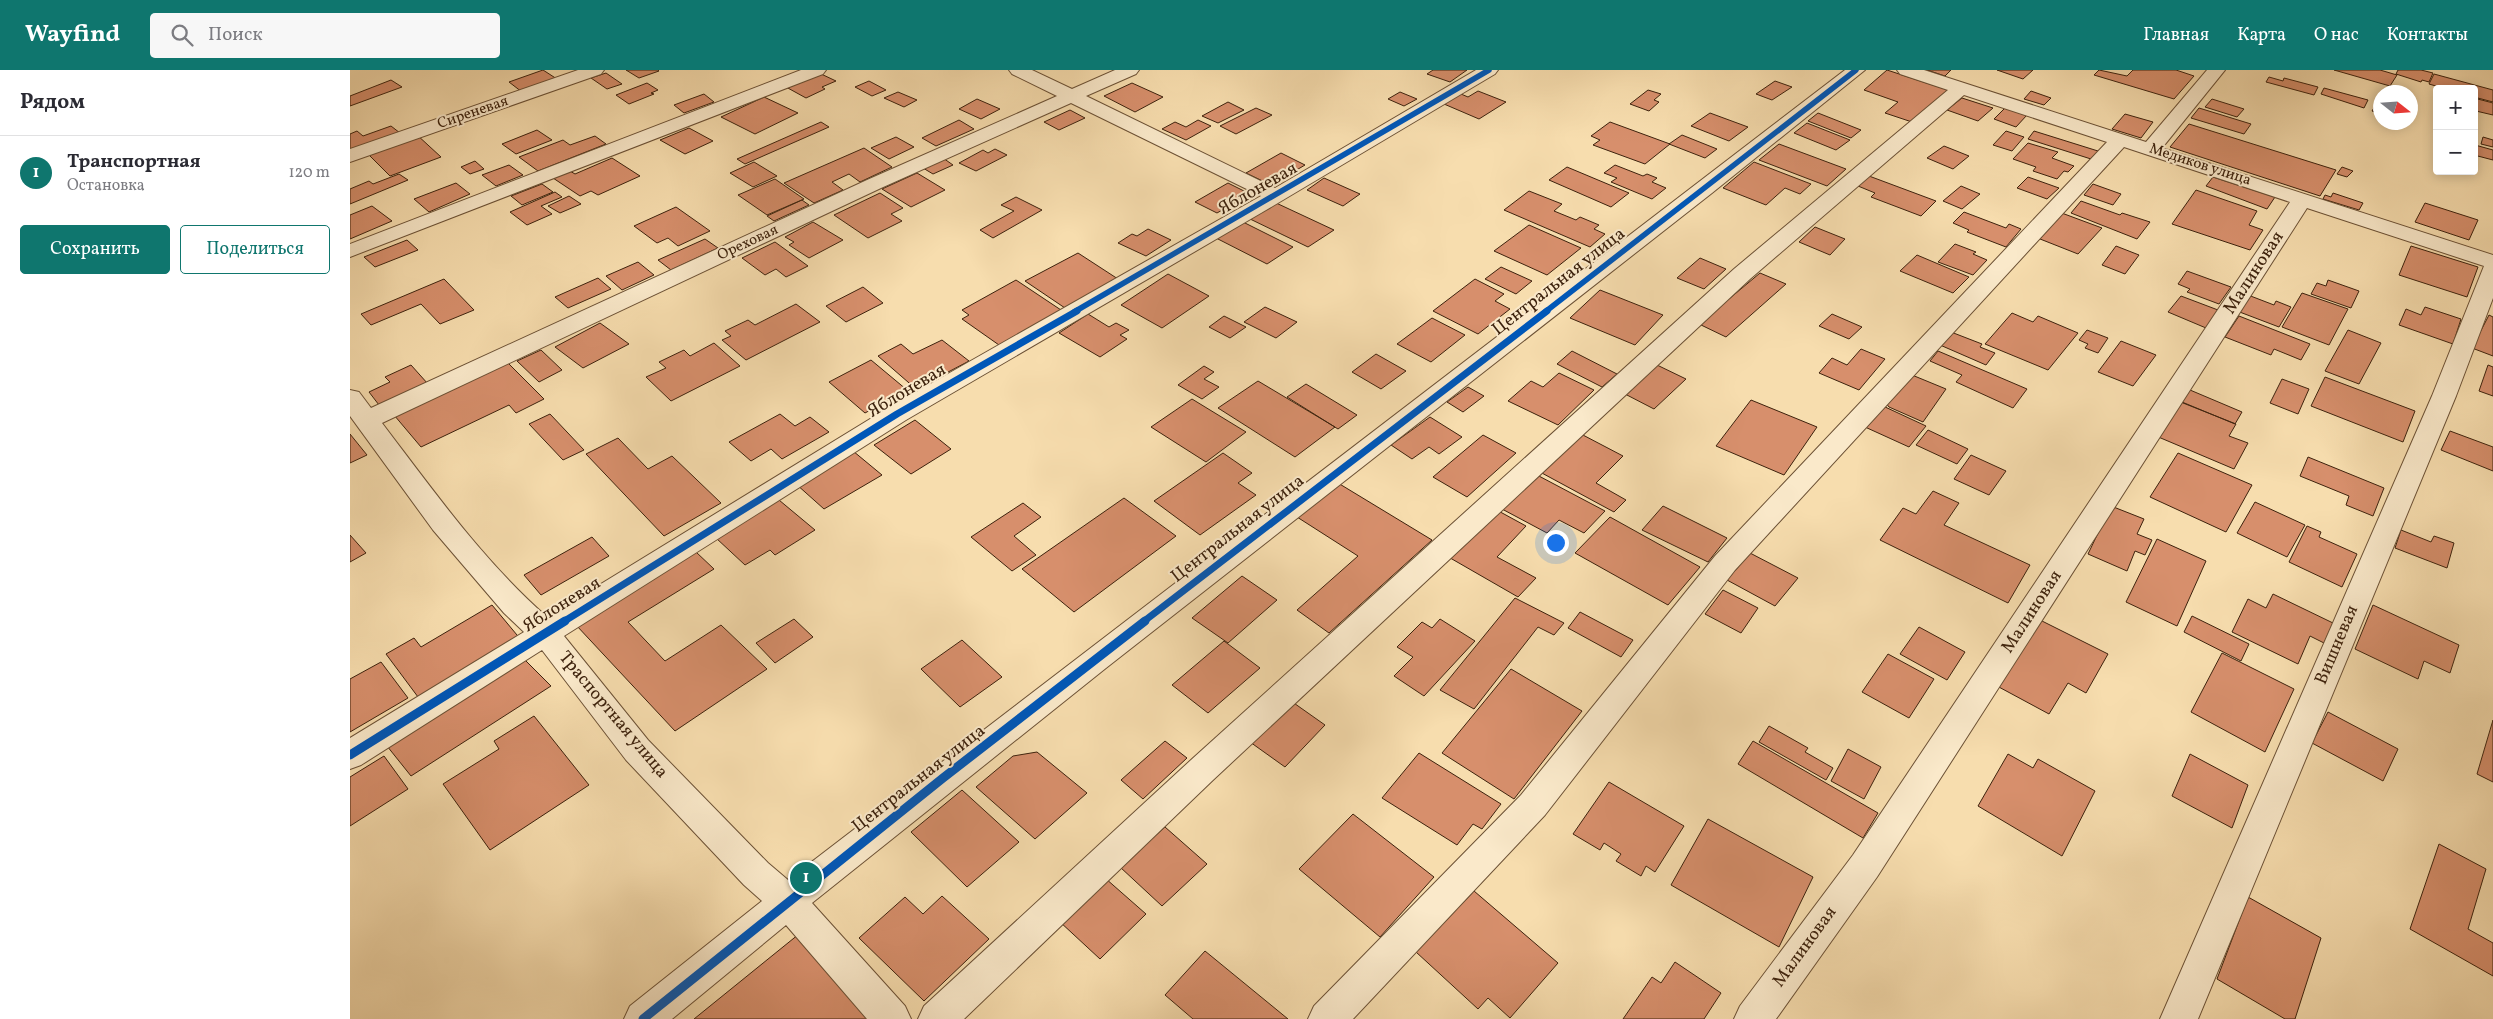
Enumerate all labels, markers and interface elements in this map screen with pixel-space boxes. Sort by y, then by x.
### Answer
search box [150,13,500,58]
text: Wayfind [25,18,120,52]
icon: search [168,21,196,49]
text: Поиск [208,22,263,48]
text: Главная [2143,23,2209,48]
text: Карта [2237,23,2286,48]
text: О нас [2314,23,2359,48]
text: Контакты [2387,23,2468,48]
north arrow [2373,85,2418,130]
map controls [2433,85,2478,175]
button: + [2433,85,2478,130]
text: Рядом [20,88,85,117]
street label: Сиреневая [435,91,511,135]
button: − [2433,130,2478,175]
street label: Медиков улица [2146,139,2254,191]
text: Транспортная [67,149,200,175]
street label: Яблоневая [1214,156,1302,222]
text: 1 [33,162,39,184]
text: 120 m [288,162,330,184]
text: Остановка [67,175,145,197]
street label: Ореховая [714,220,782,266]
street label: Центральная улица [1487,222,1631,342]
button: Сохранить [20,225,170,274]
button: Поделиться [180,225,330,274]
street label: Малиновая [2218,227,2290,319]
street label: Яблоневая [863,358,951,424]
street label: Центральная улица [1166,469,1310,589]
your location [1543,530,1569,556]
street label: Малиновая [1996,566,2068,658]
street label: Яблоневая [518,571,606,639]
street label: Вишневая [2309,601,2365,689]
street label: Траспортная улица [552,646,674,784]
street label: Центральная улица [847,719,991,839]
pin: 1 [790,859,822,897]
street label: Малиновая [1767,901,1843,993]

